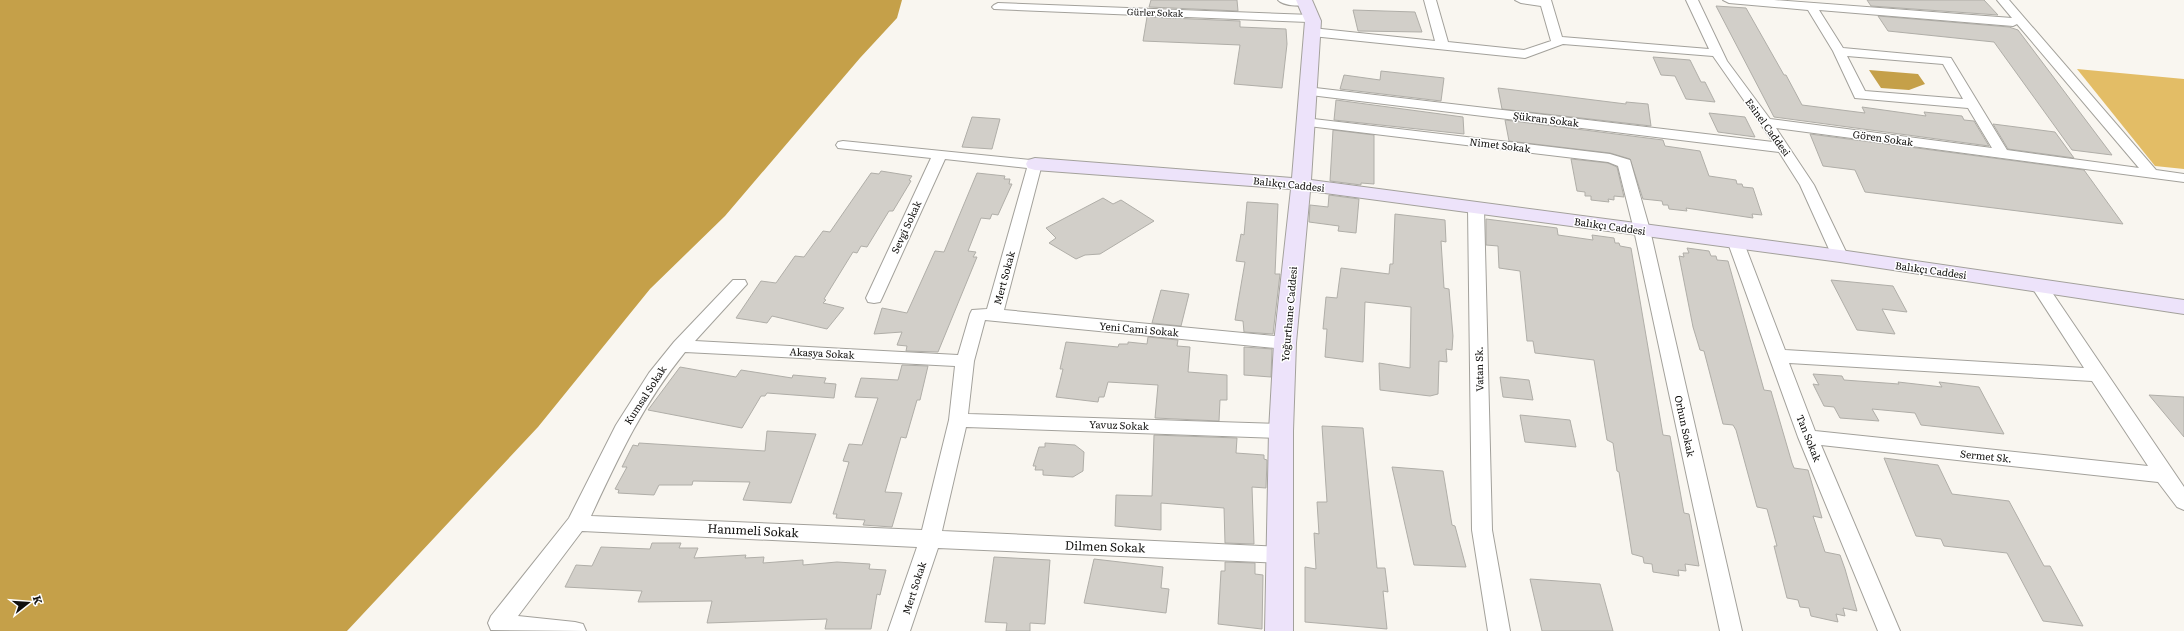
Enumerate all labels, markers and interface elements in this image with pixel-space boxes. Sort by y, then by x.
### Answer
street label: Gürler Sokak [1127,4,1184,20]
street label: Esinel Caddesi [1742,95,1795,159]
street label: Şükran Sokak [1512,107,1581,130]
street label: Gören Sokak [1852,126,1915,149]
street label: Nimet Sokak [1469,133,1532,156]
street label: Balıkçı Caddesi [1252,172,1326,195]
street label: Sevgi Sokak [887,197,925,256]
street label: Balıkçı Caddesi [1573,213,1647,238]
street label: Mert Sokak [989,249,1018,306]
street label: Balıkçı Caddesi [1894,257,1968,282]
street label: Yoğurthane Caddesi [1277,265,1300,362]
street label: Yeni Cami Sokak [1099,318,1180,340]
street label: Akasya Sokak [789,343,856,362]
street label: Vatan Sk. [1471,346,1486,392]
street label: Kumsal Sokak [620,362,670,427]
street label: Orhun Sokak [1672,394,1700,459]
street label: Tan Sokak [1793,412,1826,465]
street label: Yavuz Sokak [1089,416,1150,433]
street label: Sermet Sk. [1959,445,2013,466]
street label: Hanımeli Sokak [707,519,800,541]
street label: Dilmen Sokak [1065,536,1146,556]
street label: Mert Sokak [898,559,929,616]
north arrow [8,583,48,623]
text: K [30,593,48,607]

